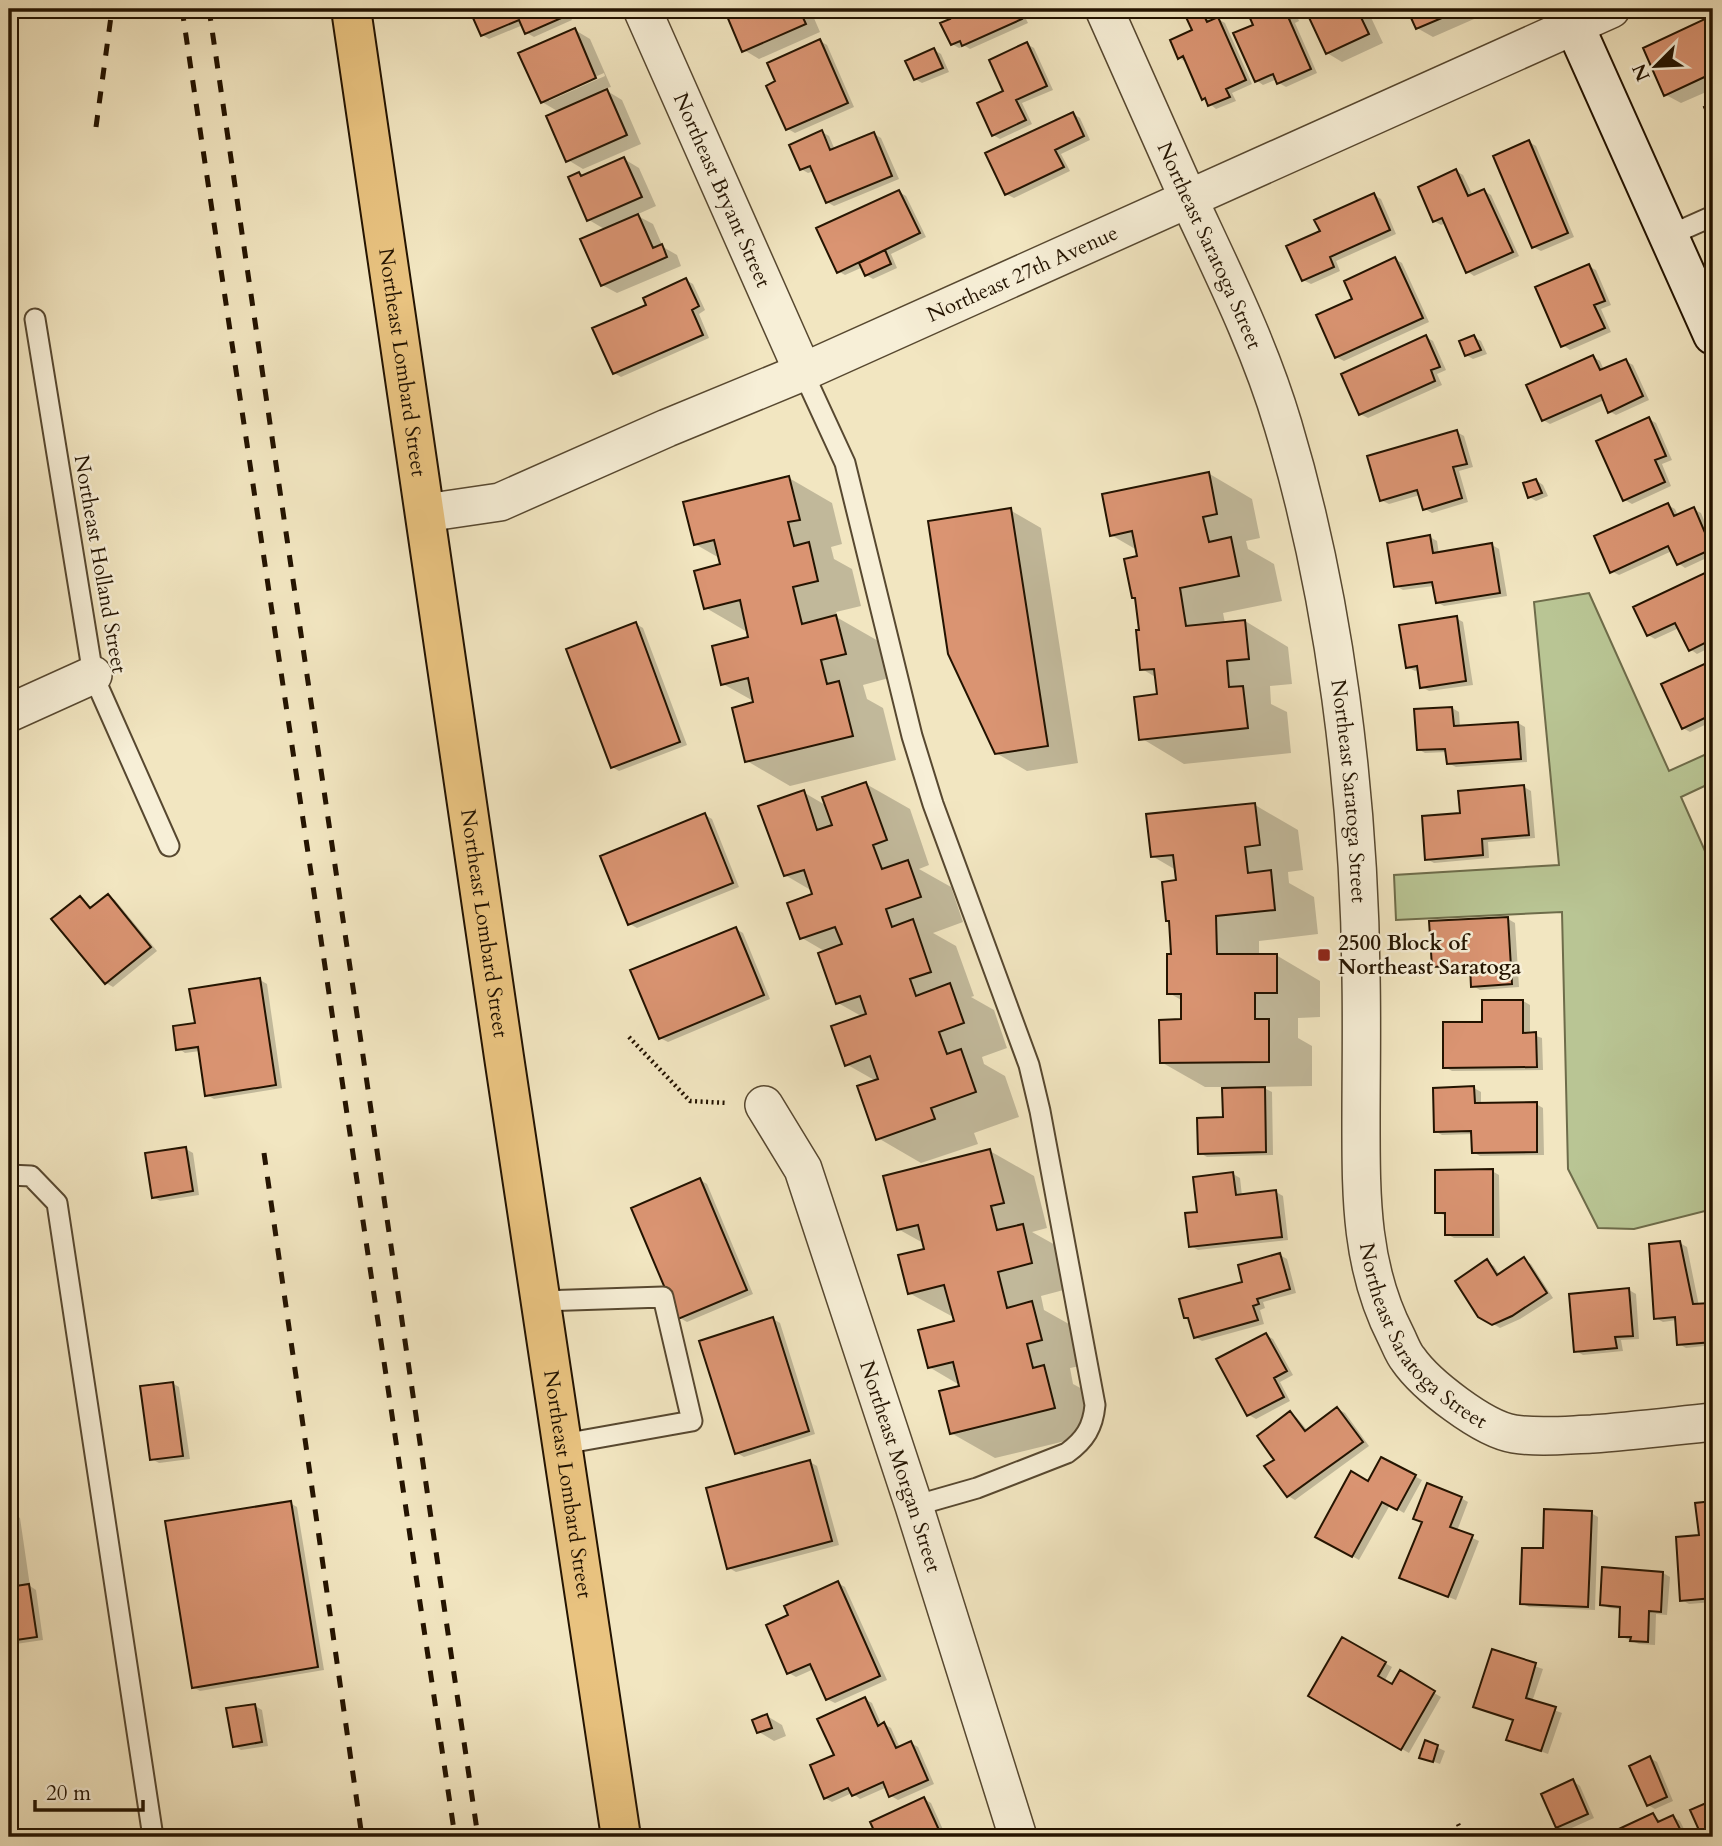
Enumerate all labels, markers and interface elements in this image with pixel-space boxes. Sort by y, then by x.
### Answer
north arrow [1620,32,1690,102]
text: N [1626,59,1657,85]
street label: Northeast Bryant Street [666,88,778,292]
street label: Northeast Saratoga Street [1150,137,1269,354]
street label: Northeast 27th Avenue [922,218,1122,329]
street label: Northeast Lombard Street [372,246,434,479]
street label: Northeast Holland Street [67,453,134,676]
street label: Northeast Saratoga Street [1324,677,1374,904]
street label: Northeast Lombard Street [453,807,516,1040]
place label: 2500 Block of Northeast Saratoga [1338,929,1522,982]
marker: 2500 Block of Northeast Saratoga [1316,947,1332,963]
street label: Northeast Saratoga Street [1352,1241,1493,1436]
street label: Northeast Morgan Street [853,1357,949,1576]
street label: Northeast Lombard Street [537,1368,600,1601]
scale bar [35,1769,144,1813]
text: 20 m [46,1779,91,1808]

